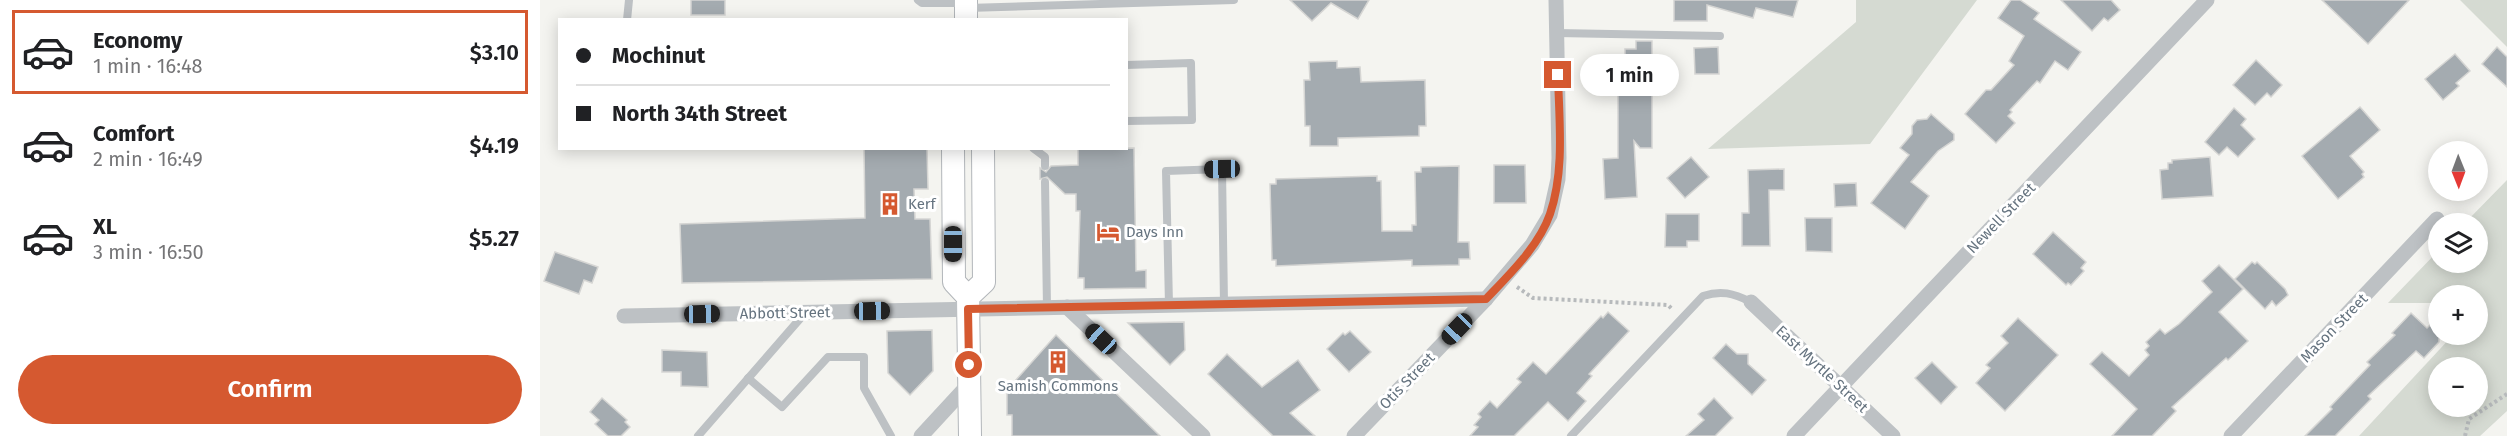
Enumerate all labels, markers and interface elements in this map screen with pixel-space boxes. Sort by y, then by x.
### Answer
icon: car [21,25,75,79]
text: Economy [93,27,182,54]
text: $3.10 [470,39,519,66]
text: Mochinut [612,42,705,69]
text: 1 min · 16:48 [93,54,203,78]
callout: 1 min [1579,54,1678,96]
route end [1544,61,1571,88]
text: 1 min [1605,63,1654,87]
text: North 34th Street [612,100,787,127]
icon: car [21,118,75,172]
text: Comfort [93,120,174,147]
text: $4.19 [469,132,519,159]
north arrow [2428,141,2488,201]
map controls [2428,141,2488,417]
text: 2 min · 16:49 [93,147,203,171]
car [1204,160,1240,178]
street label: Newell Street [1963,179,2039,257]
building icon: Kerf [877,191,903,217]
place label: Kerf [908,195,937,213]
icon: car [21,211,75,265]
text: XL [93,213,117,240]
button: layers [2428,213,2488,273]
hotel icon: Days Inn [1095,219,1121,245]
place label: Days Inn [1126,223,1184,241]
text: $5.27 [469,225,519,252]
car [944,226,962,262]
text: 3 min · 16:50 [93,240,204,264]
button: + [2428,285,2488,345]
street label: Mason Street [2297,289,2372,366]
car [854,302,890,320]
street label: Abbott Street [740,303,831,323]
car [684,305,720,323]
car [1438,310,1476,348]
car [1082,320,1120,358]
street label: East Myrtle Street [1772,322,1872,417]
building icon: Samish Commons [1045,349,1071,375]
street label: Otis Street [1376,349,1439,413]
route start [955,351,982,378]
button: Confirm [18,355,522,424]
button: − [2428,357,2488,417]
place label: Samish Commons [998,377,1118,395]

